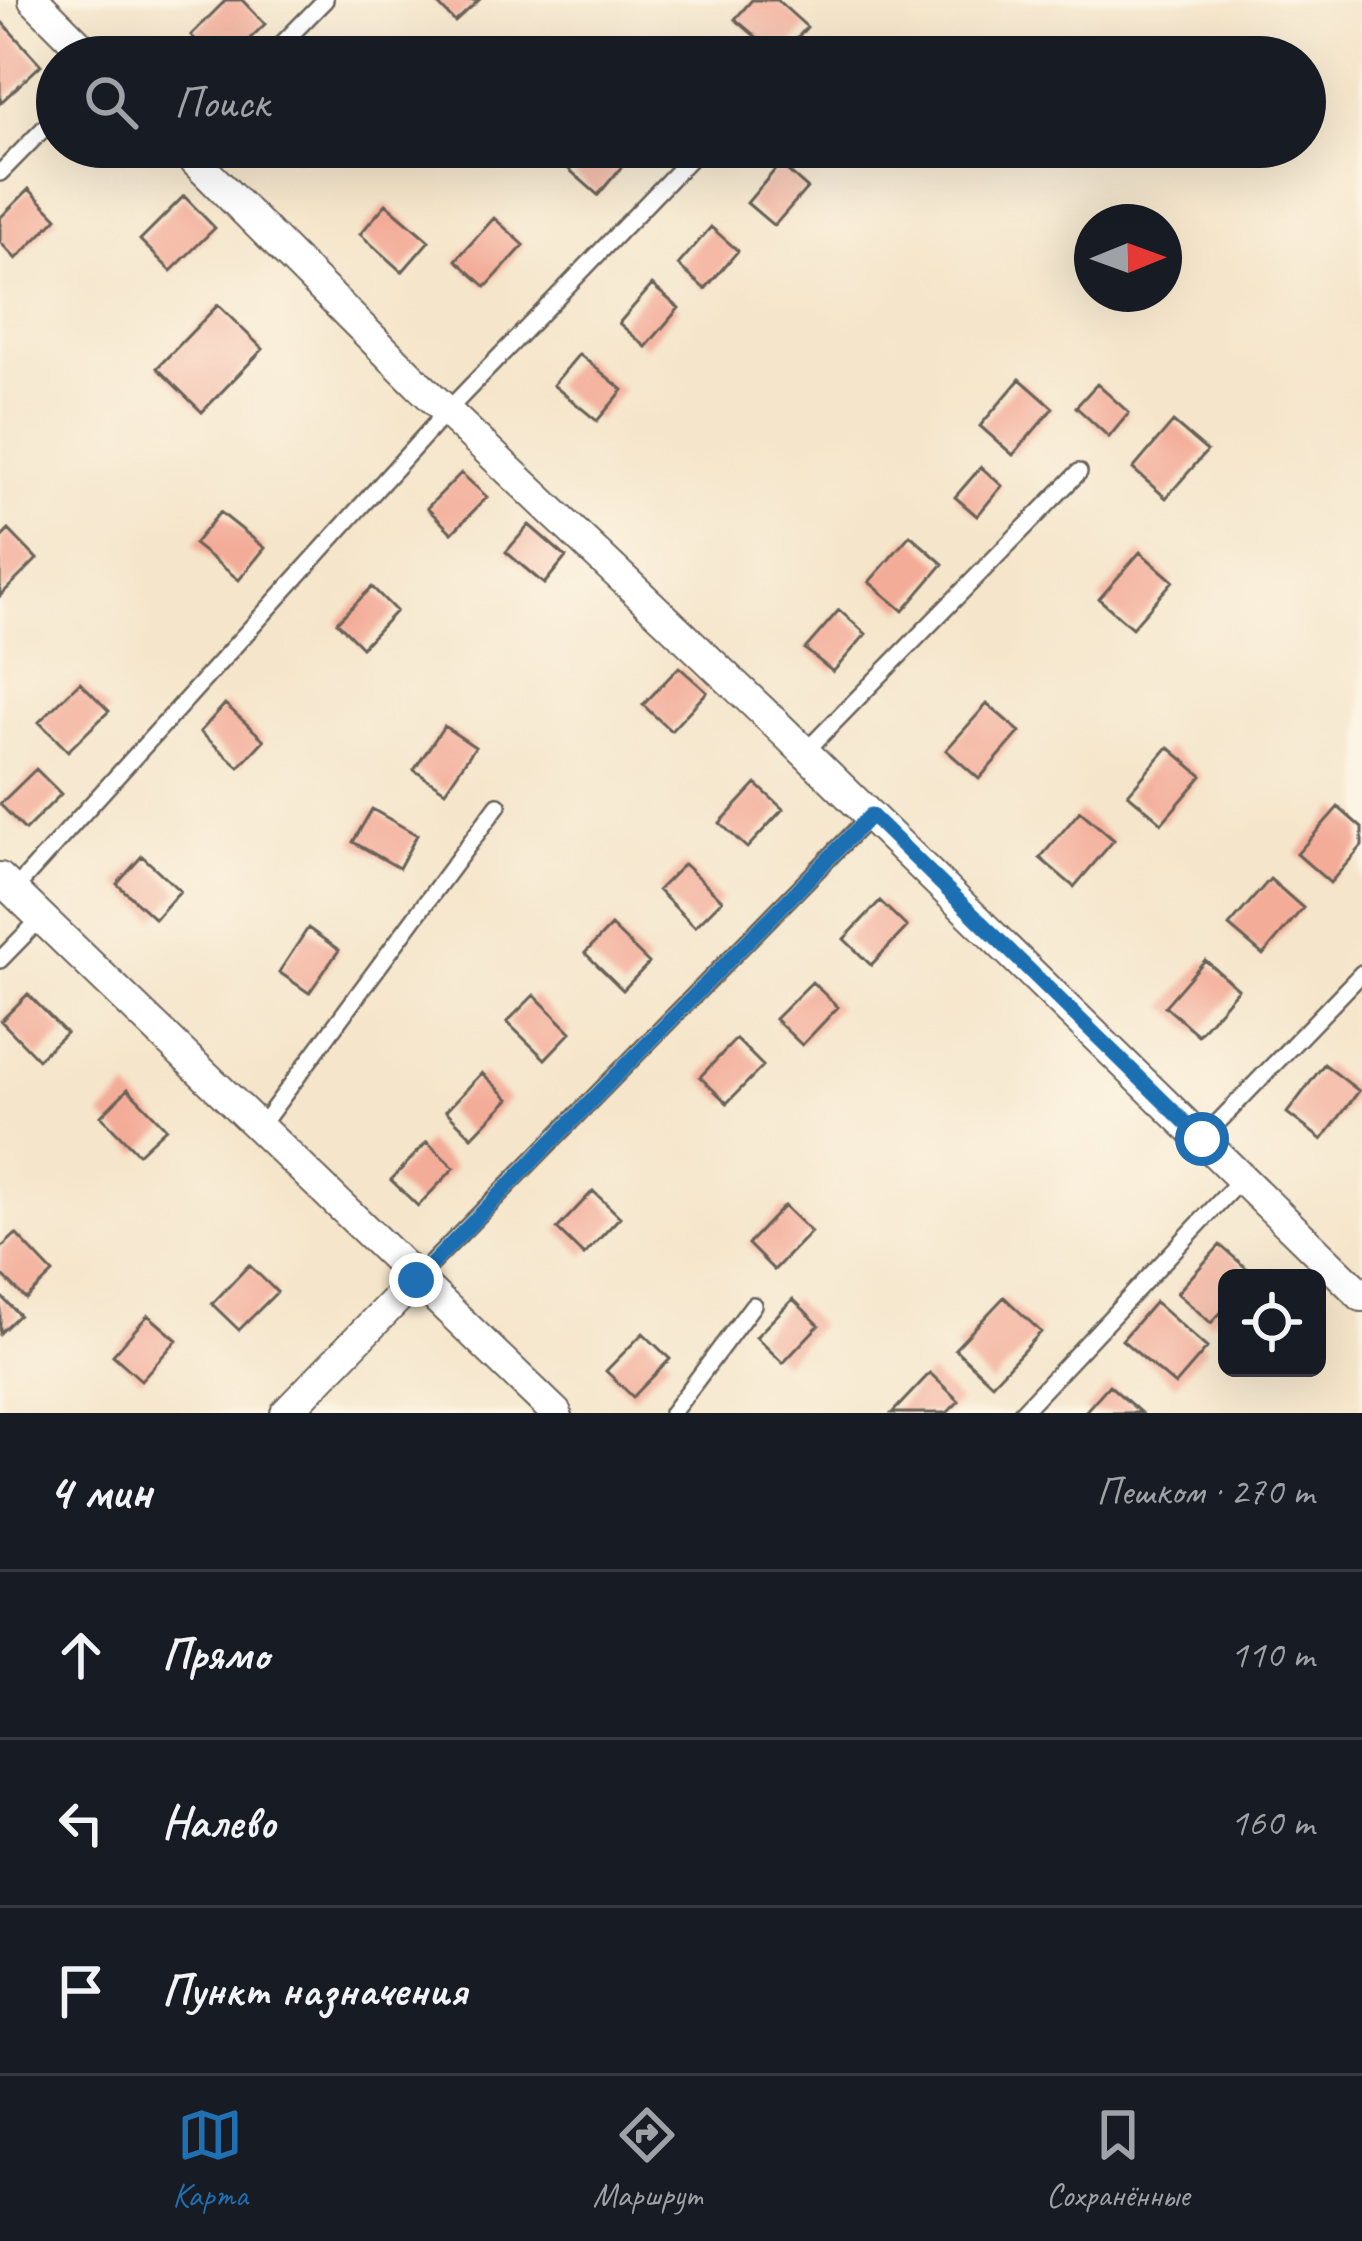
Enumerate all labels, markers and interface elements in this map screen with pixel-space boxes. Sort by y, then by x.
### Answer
search box [36,36,1326,168]
icon: search [78,69,144,135]
text: Поиск [174,74,269,131]
north arrow [1074,204,1182,312]
route start [1175,1112,1229,1166]
route end [389,1253,443,1307]
map controls [1218,1269,1326,1377]
button: locate [1218,1269,1326,1377]
text: 4 мин [48,1459,152,1523]
text: Пешком · 270 m [1096,1467,1314,1516]
icon: ahead [48,1622,114,1688]
text: Прямо [162,1626,269,1683]
text: 110 m [1230,1630,1314,1679]
icon: left [48,1790,114,1856]
text: Налево [162,1794,276,1851]
text: 160 m [1230,1798,1314,1847]
icon: arrive [48,1958,114,2024]
text: Пункт назначения [162,1962,467,2019]
tab: Карта [172,2102,248,2216]
tab: Маршрут [593,2102,702,2216]
tab: Сохранённые [1046,2102,1190,2216]

